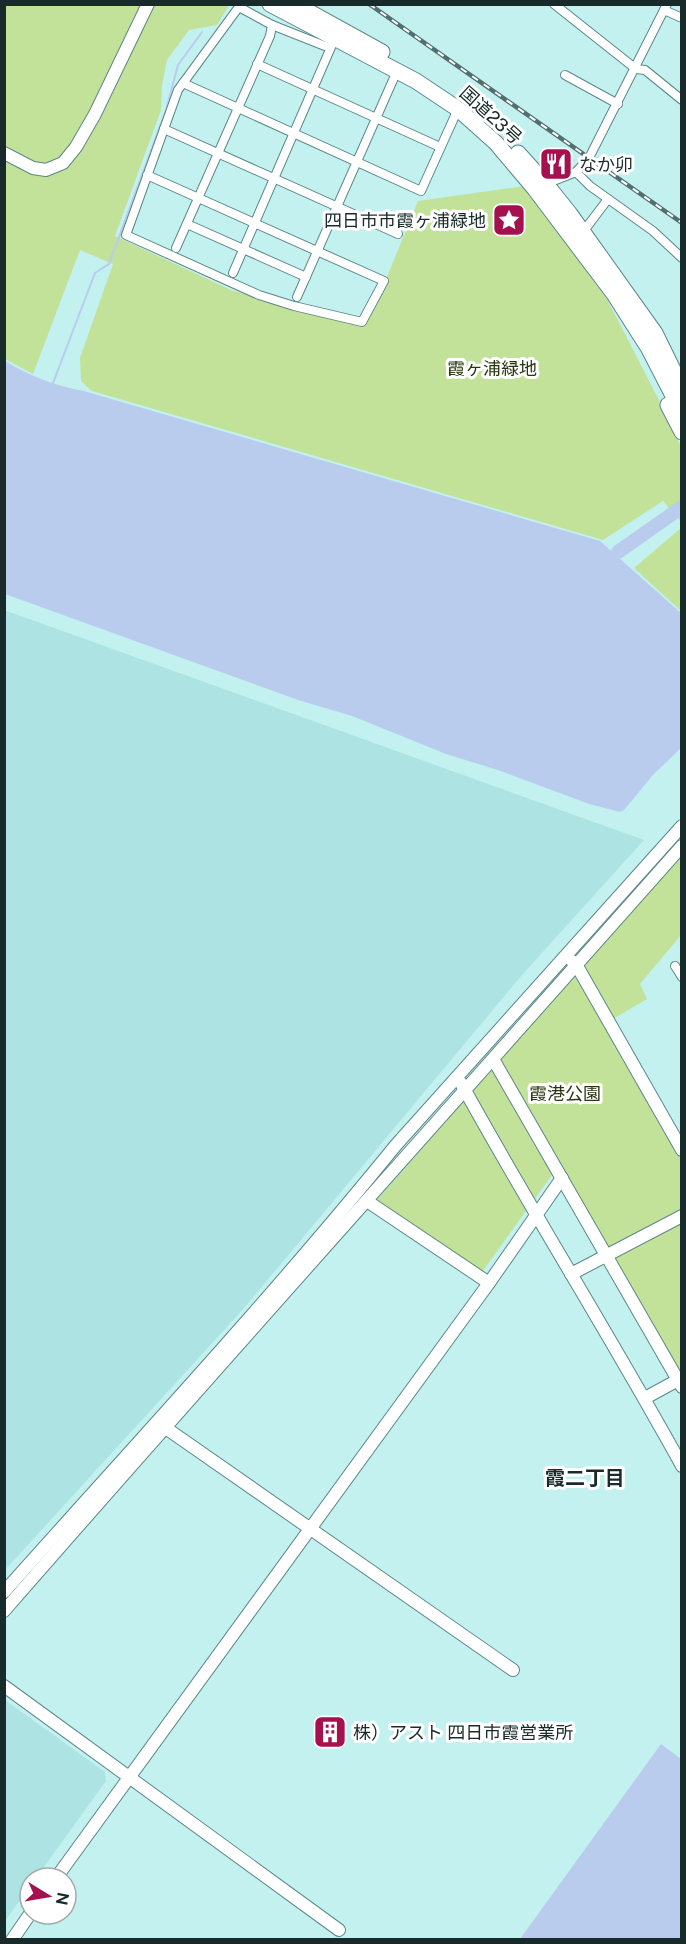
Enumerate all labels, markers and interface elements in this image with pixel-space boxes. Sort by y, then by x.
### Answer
street label: 国道23号 [456,82,526,148]
restaurant icon: なか卯 [538,146,574,182]
place label: なか卯 [579,154,633,175]
place icon: 四日市市霞ヶ浦緑地 [491,202,527,238]
place label: 四日市市霞ヶ浦緑地 [324,210,486,231]
park label: 霞ヶ浦緑地 [447,358,537,379]
park label: 霞港公園 [529,1083,601,1104]
district label: 霞二丁目 [545,1466,625,1490]
building icon: 株）アスト 四日市霞営業所 [312,1714,348,1750]
place label: 株）アスト 四日市霞営業所 [353,1722,573,1743]
north arrow [18,1866,78,1926]
text: N [52,1891,73,1907]

